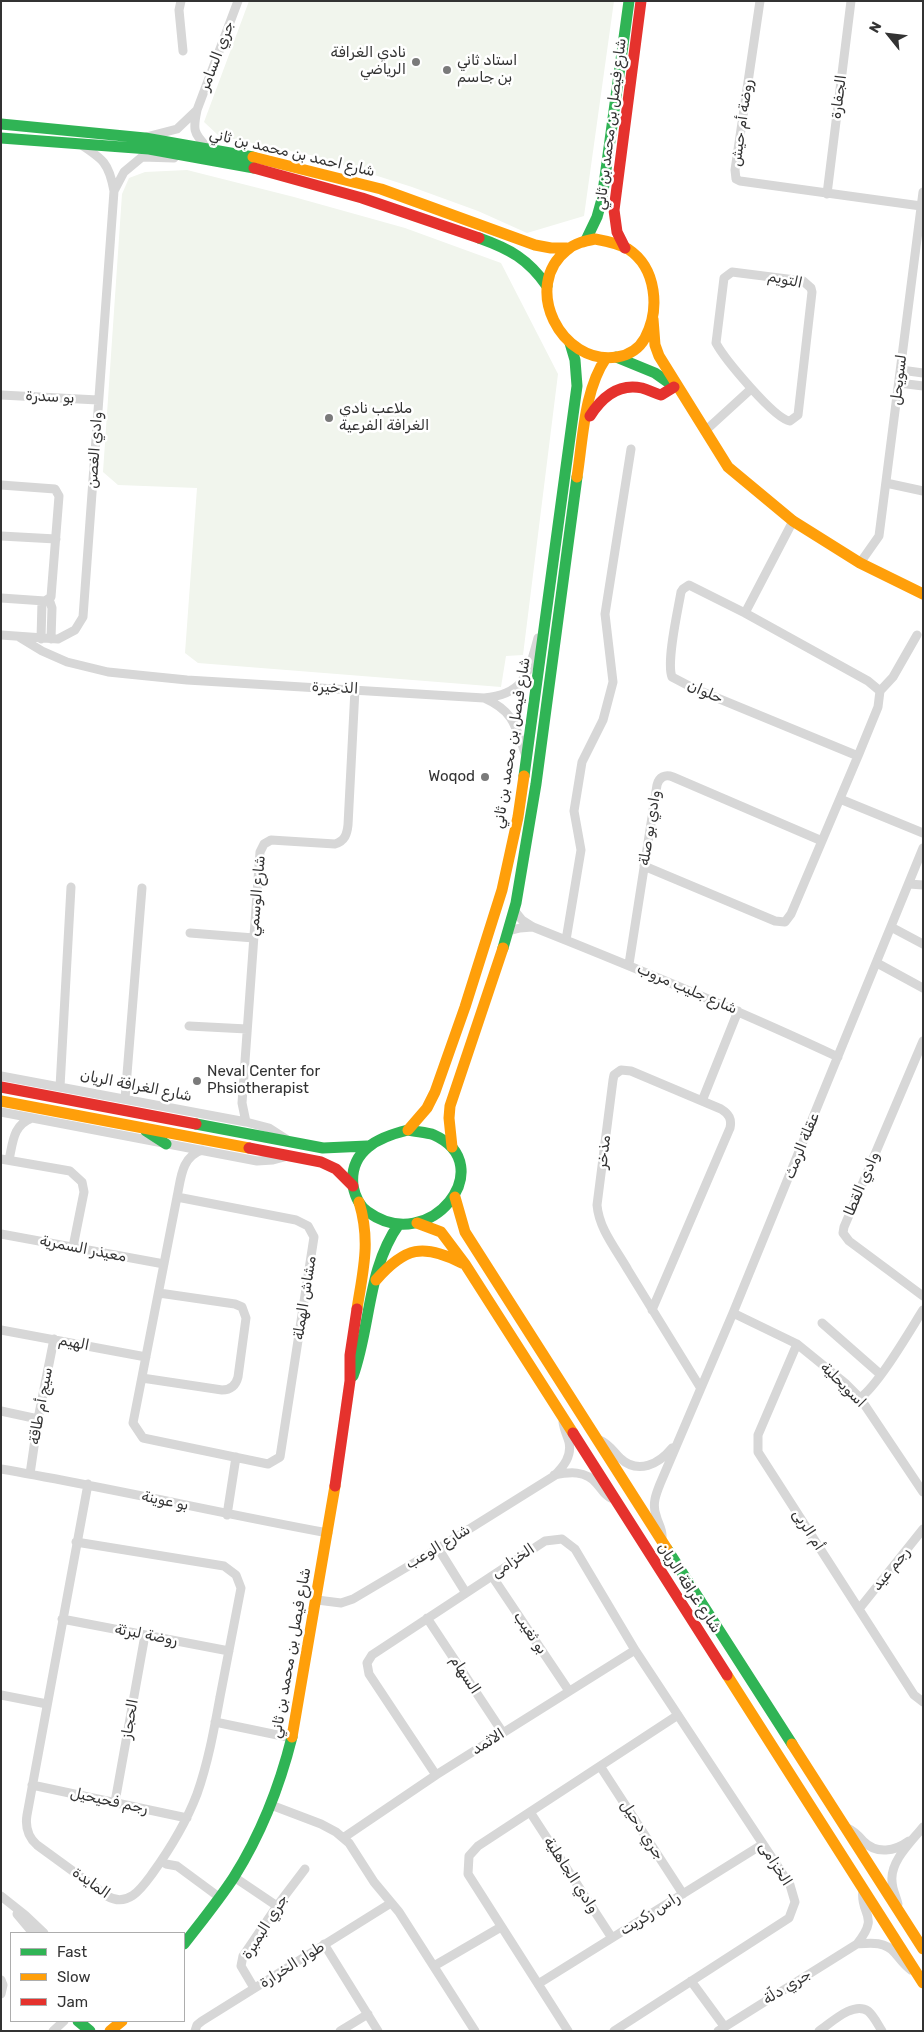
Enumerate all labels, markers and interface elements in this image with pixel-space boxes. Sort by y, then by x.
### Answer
north arrow [864,10,914,60]
street label: جري السامر [196,19,238,93]
text: N [866,19,885,36]
street label: شارع فيصل بن محمد بن ثاني [592,37,630,211]
place label: نادي الغرافة الرياضي [330,44,406,79]
place label: استاد ثاني بن جاسم [457,52,517,87]
marker: نادي الغرافة الرياضي [410,56,422,68]
marker: استاد ثاني بن جاسم [441,64,453,76]
street label: الجفارة [827,74,851,120]
street label: روضة أم حيش [727,78,757,168]
street label: شارع احمد بن محمد بن ثاني [207,125,377,181]
street label: التويم [766,268,804,292]
street label: لسويحل [887,354,911,406]
street label: بو سدرة [25,387,75,407]
place label: ملاعب نادي الغرافة الفرعية [339,400,429,435]
street label: وادي الغصن [83,411,107,489]
marker: ملاعب نادي الغرافة الفرعية [323,412,335,424]
street label: شارع فيصل بن محمد بن ثاني [490,656,534,830]
street label: حلوان [684,676,726,708]
street label: الذخيرة [311,678,359,698]
place label: Woqod [428,768,475,786]
marker: Woqod [479,771,491,783]
street label: وادي بو صلة [635,789,665,867]
street label: شارع الوسمي [244,855,270,937]
street label: شارع جليب مروب [634,960,740,1018]
place label: Neval Center for Phsiotherapist [207,1063,320,1098]
street label: شارع الغرافة الريان [79,1066,193,1106]
marker: Neval Center for Phsiotherapist [191,1075,203,1087]
street label: عقلة الرمث [781,1110,823,1182]
street label: مذخر [593,1134,615,1170]
street label: وادي القطا [840,1149,884,1219]
street label: معيذر السمرية [38,1232,128,1266]
street label: مشاش الهملة [289,1255,321,1341]
street label: الهيم [57,1331,91,1355]
street label: اسويحلية [817,1359,869,1411]
street label: سيج أم طاقة [25,1366,57,1446]
street label: بو عوينة [140,1487,190,1515]
street label: أم الربى [788,1506,828,1554]
street label: شارع الوعب [402,1521,474,1573]
street label: شارع غرافة الريان [653,1539,725,1637]
street label: الخزامى [488,1540,538,1582]
street label: رجم عيد [868,1544,914,1594]
street label: شارع فيصل بن محمد بن ثاني [267,1566,315,1740]
street label: بو ثغيب [509,1608,551,1658]
street label: روضة لبرثة [113,1620,179,1650]
street label: السهام [446,1652,484,1698]
street label: الحجاز [118,1698,142,1740]
street label: الاثمد [468,1725,508,1759]
street label: رجم فحيحيل [69,1784,149,1818]
street label: جري دحيل [616,1797,668,1863]
street label: وادي الجاهلية [540,1833,602,1917]
street label: الخزامى [755,1839,795,1889]
street label: المايدة [69,1863,113,1903]
street label: راس زكريت [617,1889,683,1939]
street label: جري البمبرة [238,1891,292,1963]
legend [10,1932,185,2022]
street label: طوار الخرارة [256,1938,328,1992]
text: Fast [57,1943,87,1961]
street label: جري دلّة [760,1965,814,2009]
text: Slow [57,1968,90,1986]
text: Jam [57,1993,88,2011]

